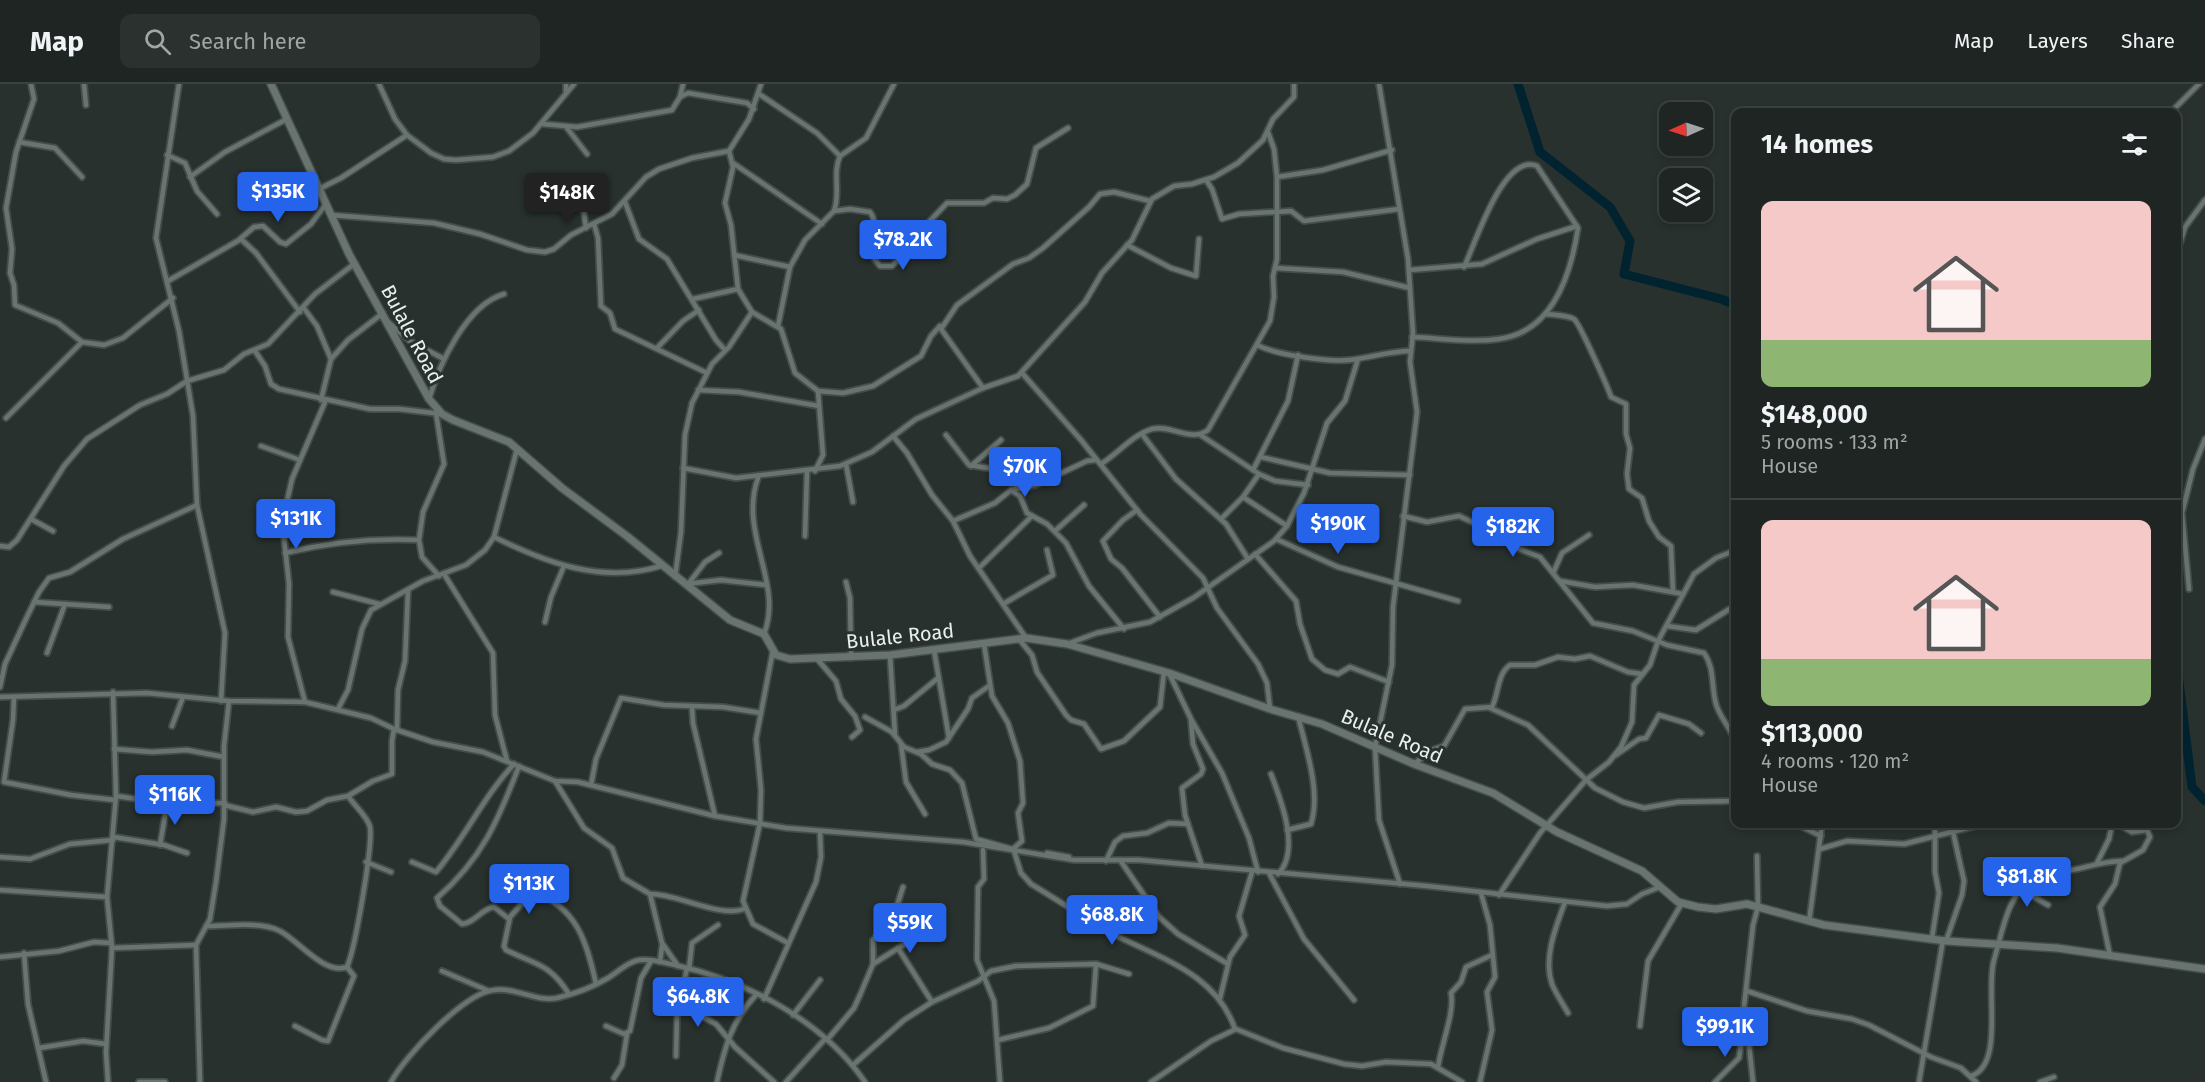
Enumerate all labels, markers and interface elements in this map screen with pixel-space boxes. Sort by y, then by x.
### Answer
search box [120,14,540,68]
text: Map [30,25,84,58]
icon: search [141,25,174,58]
text: Search here [189,28,307,55]
text: Map [1954,28,1994,54]
text: Layers [2027,28,2088,54]
text: Share [2121,28,2175,54]
north arrow [1659,102,1713,156]
map controls [1659,102,1713,222]
icon: filters [2118,128,2151,161]
text: 14 homes [1761,129,1873,160]
button: layers [1659,168,1713,222]
pin: $135K [236,172,320,223]
pin: $148K [525,173,609,224]
text: $135K [251,179,305,203]
text: $148K [539,180,595,204]
pin: $78.2K [854,220,952,271]
text: $78.2K [873,227,933,251]
icon: home [1902,240,2010,348]
street label: Bulale Road [376,281,448,387]
text: $148,000 [1761,399,1868,430]
text: 5 rooms · 133 m² [1761,430,1908,454]
pin: $70K [989,447,1061,498]
text: $70K [1003,454,1047,478]
text: House [1761,454,1818,478]
pin: $131K [254,499,338,550]
pin: $190K [1296,504,1380,555]
text: $131K [270,506,322,530]
pin: $182K [1471,507,1555,558]
text: $190K [1310,511,1366,535]
text: $182K [1486,514,1540,538]
icon: home [1902,559,2010,667]
street label: Bulale Road [845,618,955,654]
street label: Bulale Road [1337,704,1447,768]
text: $113,000 [1761,718,1863,749]
text: 4 rooms · 120 m² [1761,749,1909,773]
text: House [1761,773,1818,797]
pin: $116K [133,775,217,826]
text: $116K [149,782,201,806]
pin: $81.8K [1978,857,2076,908]
pin: $113K [487,864,571,915]
text: $81.8K [1997,864,2057,888]
text: $113K [503,871,555,895]
pin: $68.8K [1063,895,1161,946]
text: $68.8K [1081,902,1143,926]
pin: $59K [874,903,946,954]
text: $59K [887,910,933,934]
pin: $64.8K [649,977,747,1028]
text: $64.8K [667,984,729,1008]
pin: $99.1K [1676,1007,1774,1058]
text: $99.1K [1696,1014,1754,1038]

